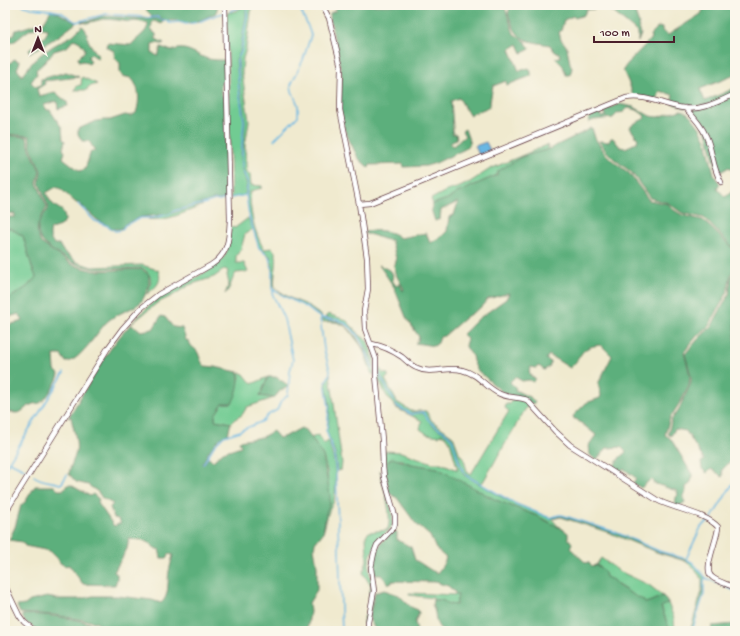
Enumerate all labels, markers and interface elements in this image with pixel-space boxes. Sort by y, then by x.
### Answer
north arrow [18,18,58,58]
scale bar [594,18,674,44]
text: N [34,24,42,36]
text: 100 m [599,27,630,41]

